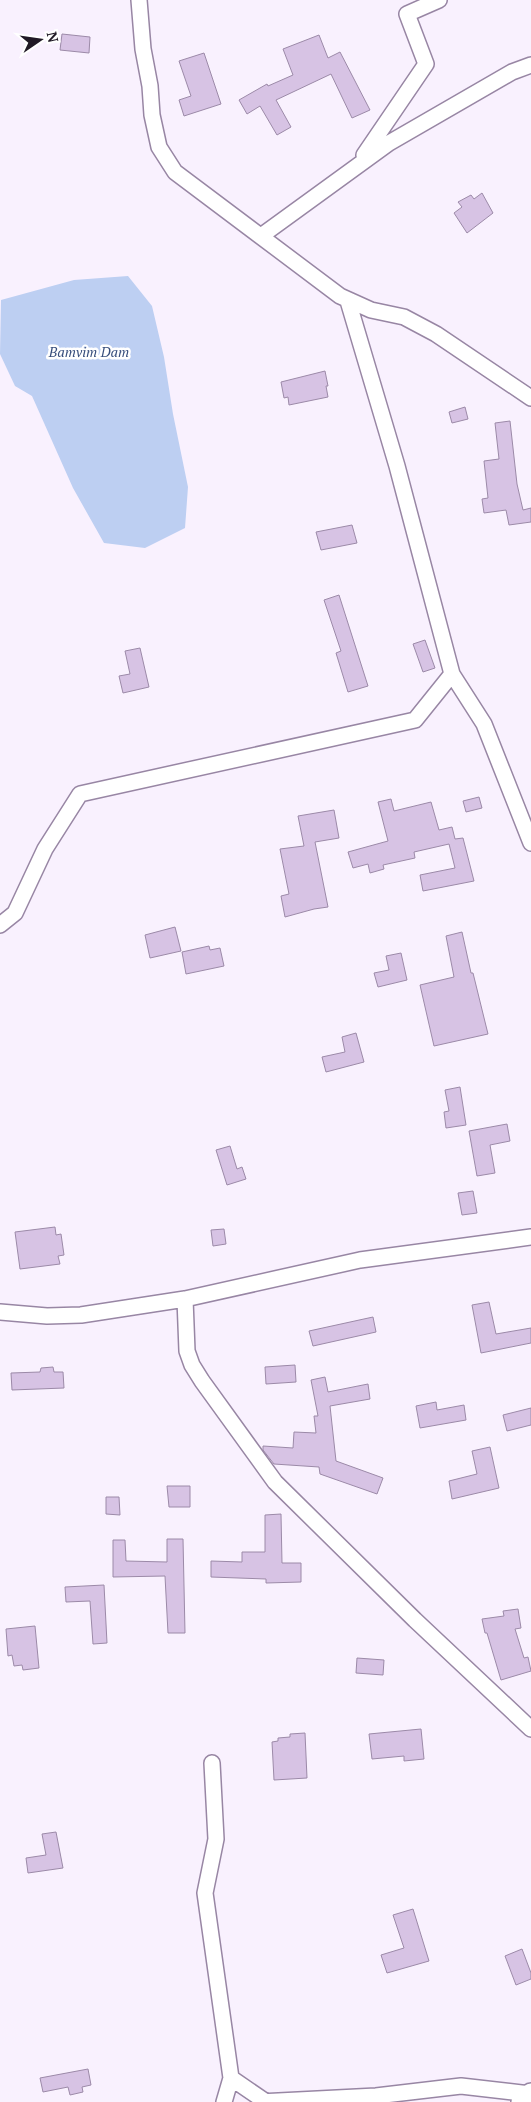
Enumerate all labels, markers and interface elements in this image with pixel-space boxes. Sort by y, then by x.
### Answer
north arrow [15,15,65,65]
text: N [43,30,64,45]
water label: Bamvim Dam [48,342,129,361]

